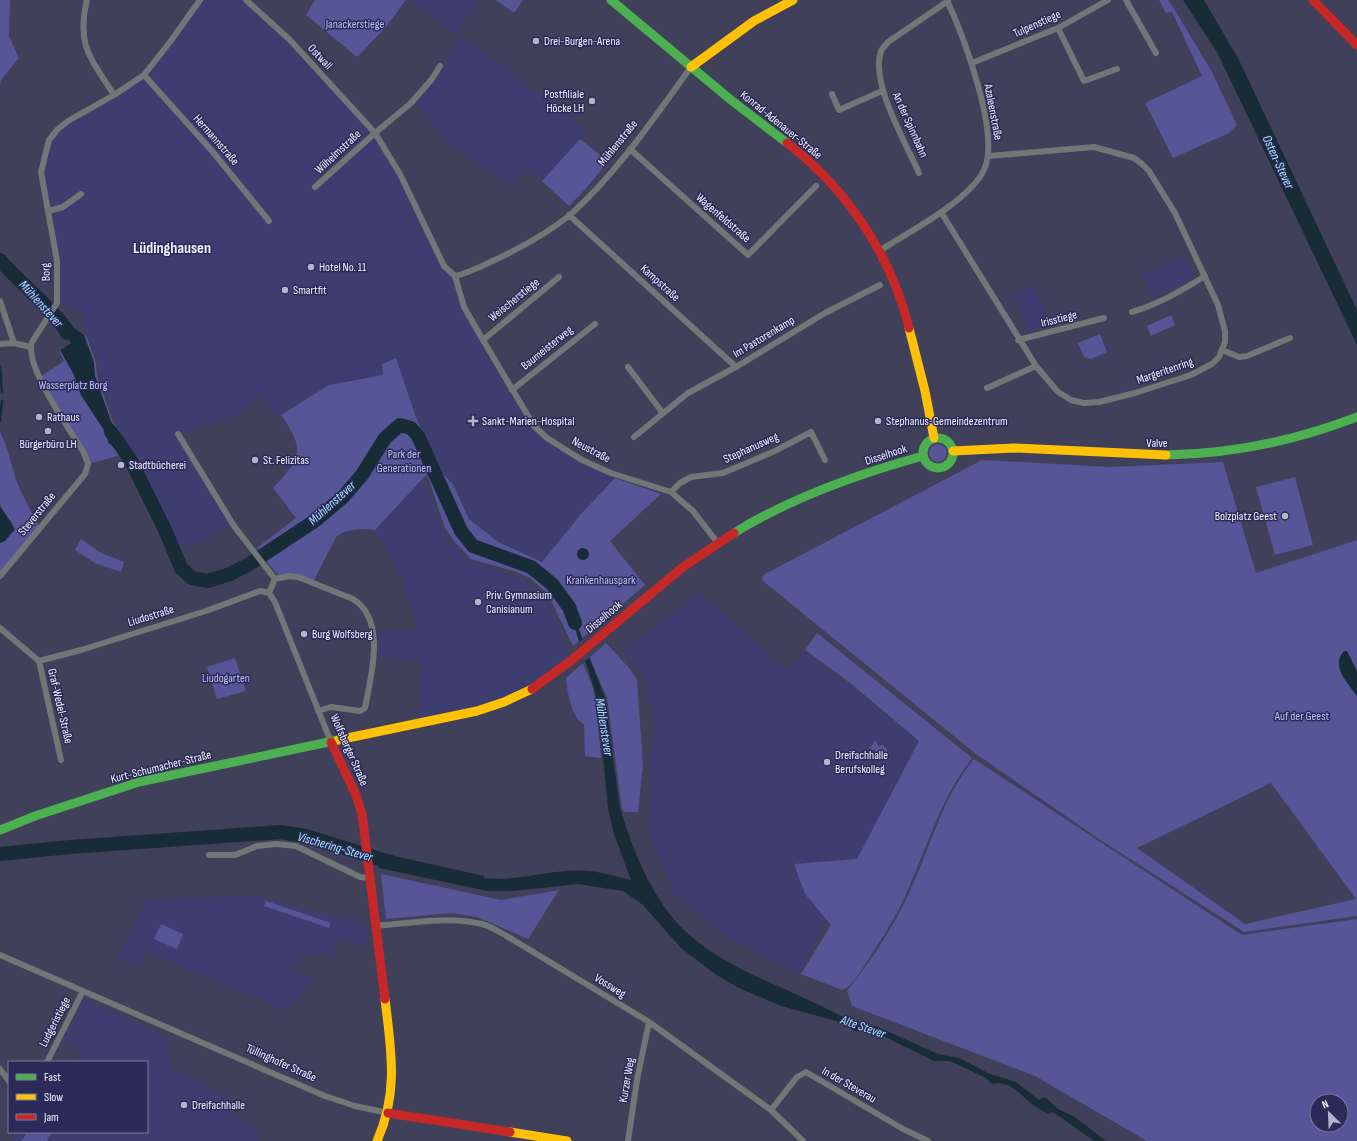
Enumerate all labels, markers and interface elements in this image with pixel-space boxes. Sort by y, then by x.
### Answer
street label: Tulpenstiege [1011,7,1063,41]
park label: Janackerstiege [325,17,385,32]
place label: Drei-Burgen-Arena [544,34,621,49]
marker: Drei-Burgen-Arena [531,36,541,46]
street label: Ostwall [304,41,336,73]
street label: Azaleenstraße [980,82,1006,142]
place label: Postfiliale Höcke LH [544,87,584,116]
street label: Konrad-Adenauer-Straße [737,87,825,163]
street label: An der Spinnbahn [888,89,931,160]
marker: Postfiliale Höcke LH [587,96,597,106]
street label: Hermannstraße [190,111,242,169]
street label: Mühlenstraße [595,117,641,169]
street label: Wilhelmstraße [312,127,364,177]
water label: Osten-Stever [1259,133,1298,193]
street label: Wagenfeldstraße [693,190,754,246]
district label: Lüdinghausen [133,239,211,258]
place label: Hotel No. 11 [319,260,367,275]
street label: Kampstraße [637,261,683,305]
street label: Borg [38,262,54,281]
marker: Hotel No. 11 [306,262,316,272]
street label: Weischerstiege [485,275,543,325]
water label: Mühlenstever [16,277,67,332]
place label: Smartfit [293,283,327,298]
marker: Smartfit [280,285,290,295]
street label: Irisstiege [1039,307,1079,331]
street label: Im Pastorenkamp [730,313,798,361]
street label: Baumeisterweg [518,322,576,373]
street label: Margeritenring [1135,354,1196,388]
park label: Wasserplatz Borg [39,378,108,393]
place label: Rathaus [47,410,80,425]
marker: Rathaus [34,412,44,422]
place label: Sankt-Marien-Hospital [482,414,574,429]
place label: Stephanus-Gemeindezentrum [886,414,1008,429]
marker: Sankt-Marien-Hospital [467,415,479,427]
marker: Stephanus-Gemeindezentrum [873,416,883,426]
marker: Bürgerbüro LH [43,426,53,436]
street label: Stephanusweg [721,429,781,467]
street label: Neustraße [569,434,613,466]
street label: Valve [1146,436,1168,451]
place label: Bürgerbüro LH [19,437,77,452]
street label: Disselhook [863,441,909,469]
park label: Park der Generationen [377,447,431,476]
place label: St. Felizitas [263,453,309,468]
marker: St. Felizitas [250,455,260,465]
place label: Stadtbücherei [129,458,186,473]
marker: Stadtbücherei [116,460,126,470]
water label: Mühlenstever [305,477,360,528]
street label: Steverstraße [15,489,59,539]
place label: Bolzplatz Geest [1215,509,1277,524]
marker: Bolzplatz Geest [1280,511,1290,521]
park label: Krankenhauspark [566,573,636,588]
place label: Priv. Gymnasium Canisianum [486,588,552,617]
marker: Priv. Gymnasium Canisianum [473,597,483,607]
street label: Disselhook [583,597,626,637]
street label: Liudostraße [126,602,176,630]
place label: Burg Wolfsberg [312,627,373,642]
marker: Burg Wolfsberg [299,629,309,639]
street label: Graf-Wedel-Straße [44,667,76,745]
park label: Liudogarten [202,671,250,686]
water label: Mühlenstever [592,697,617,758]
park label: Auf der Geest [1274,709,1330,724]
street label: Wolfsberger Straße [326,712,372,788]
street label: Kurt-Schumacher-Straße [109,747,213,787]
place label: Dreifachhalle Berufskolleg [835,748,888,777]
marker: Dreifachhalle Berufskolleg [822,757,832,767]
water label: Vischering-Stever [296,829,376,866]
street label: Vossweg [591,970,629,1002]
street label: Ludgeristiege [36,994,74,1050]
water label: Alte Stever [837,1012,889,1043]
street label: Tüllinghofer Straße [243,1041,319,1085]
street label: Kurzer Weg [616,1056,638,1104]
legend [8,1061,148,1133]
street label: In der Steverau [819,1063,879,1107]
text: Fast [44,1070,61,1085]
text: Slow [44,1090,63,1105]
north arrow [1309,1093,1349,1133]
text: N [1320,1097,1331,1111]
place label: Dreifachhalle [192,1098,245,1113]
marker: Dreifachhalle [179,1100,189,1110]
text: Jam [43,1110,59,1125]

